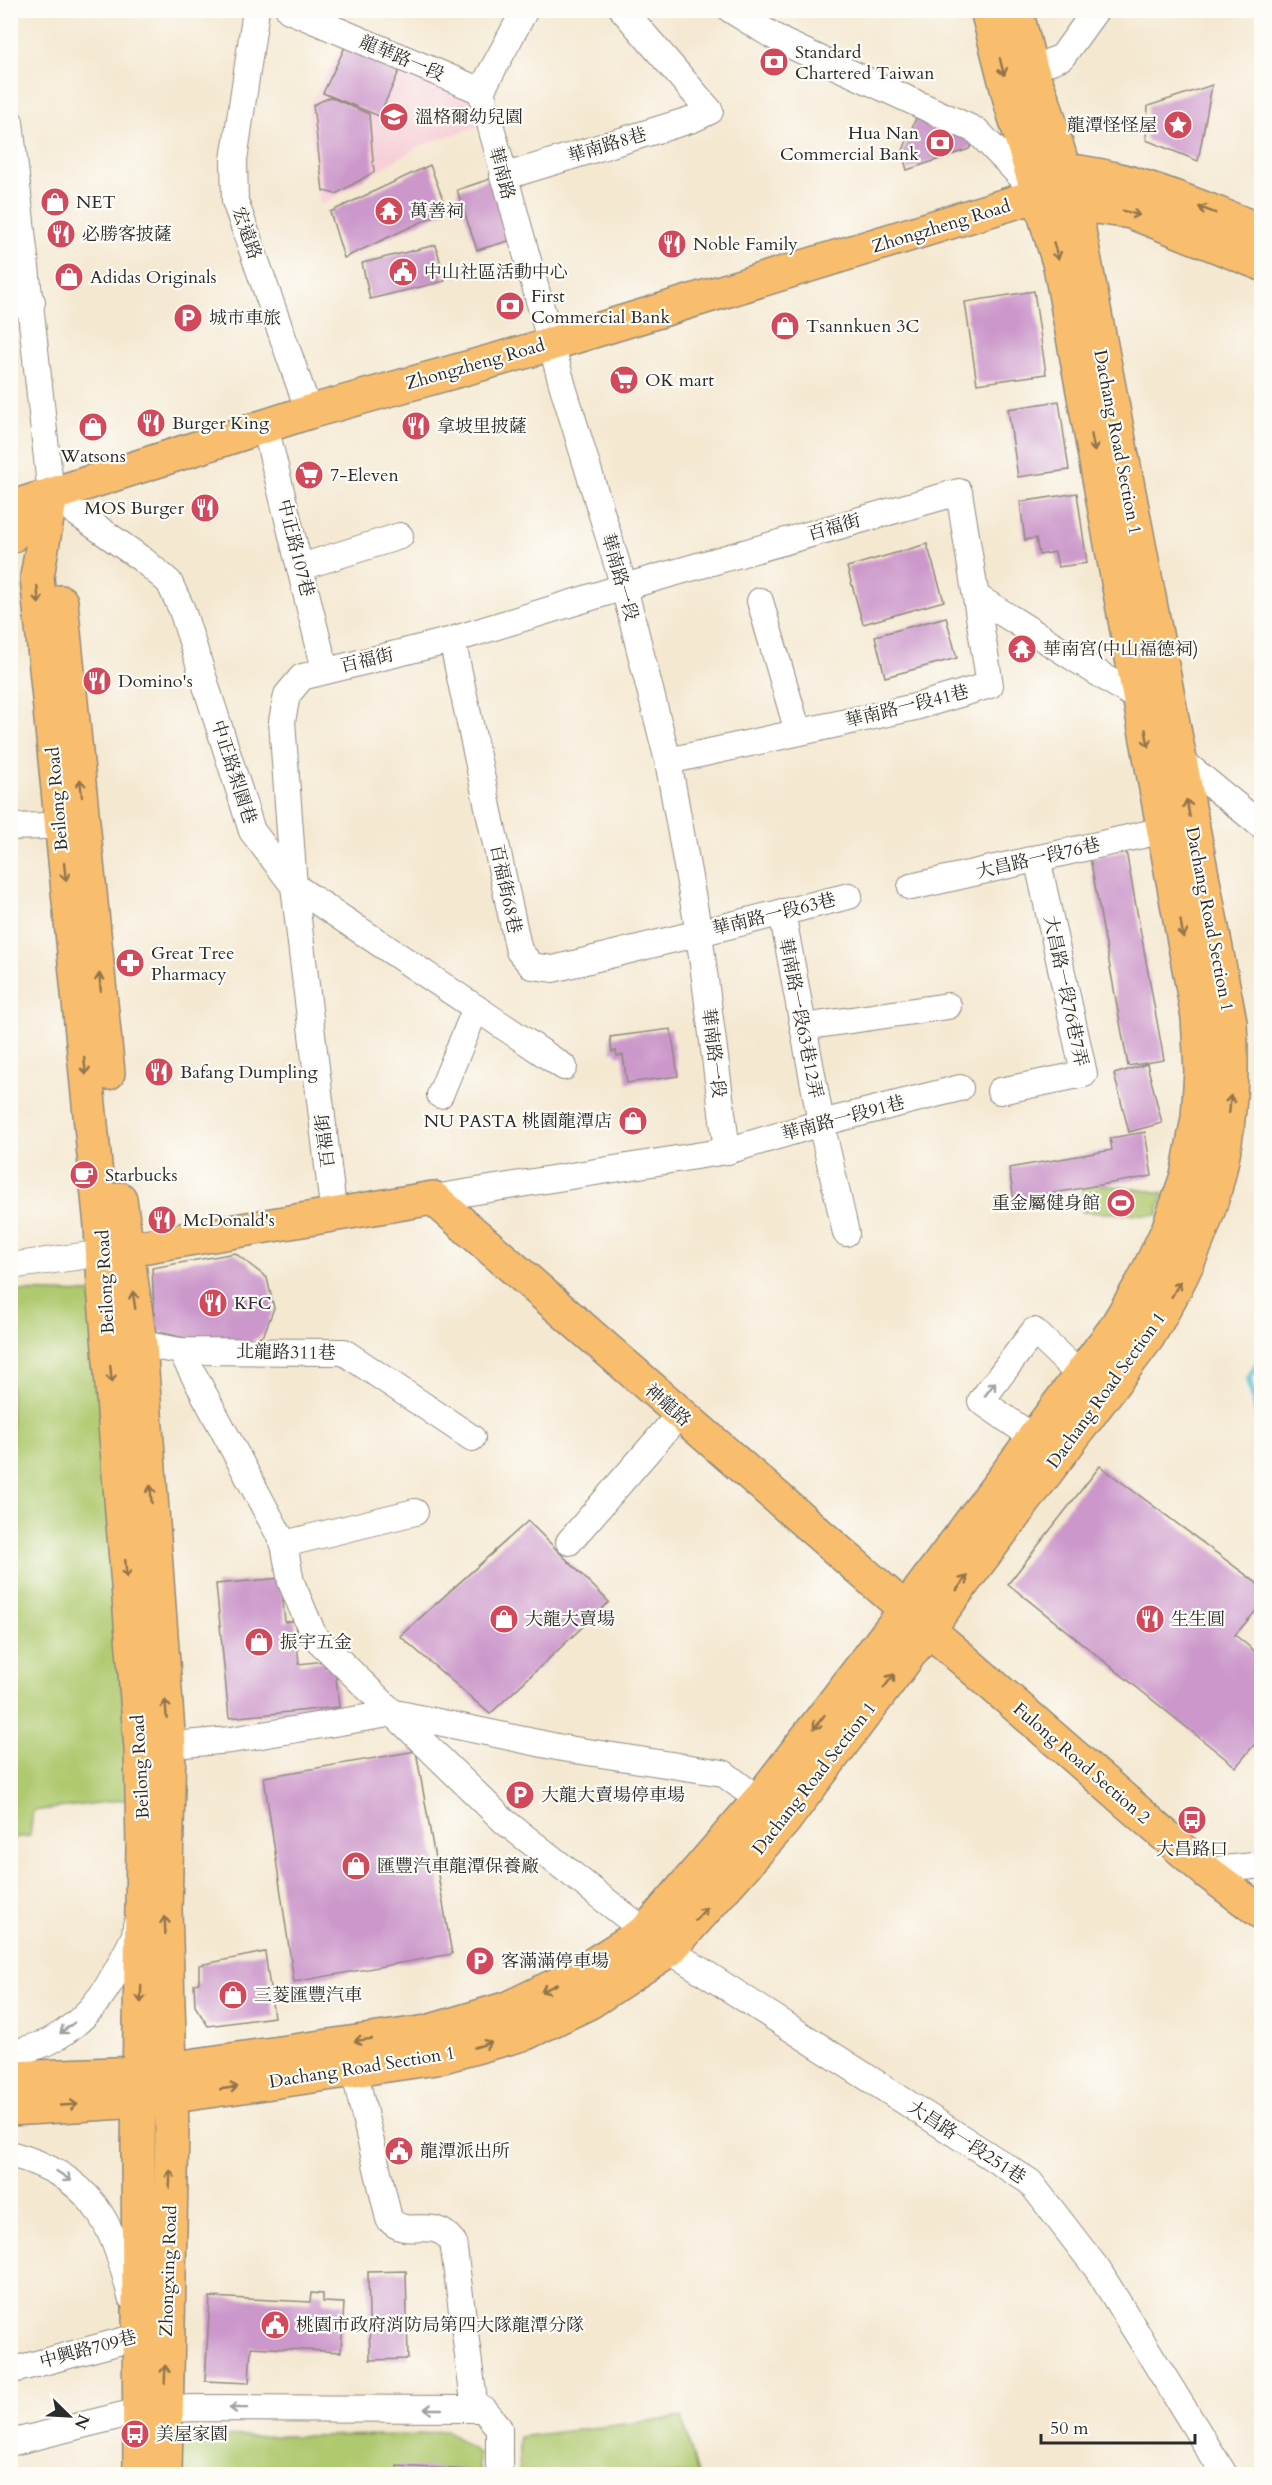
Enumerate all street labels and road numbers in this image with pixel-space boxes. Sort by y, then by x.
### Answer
street label: 龍華路一段 [355,29,448,88]
street label: 華南路8巷 [565,122,650,169]
street label: 華南路 [482,144,521,202]
street label: Zhongzheng Road [869,193,1014,259]
street label: 宏遠路 [226,204,267,263]
street label: Zhongzheng Road [403,333,548,396]
street label: Dachang Road Section 1 [1087,347,1148,537]
street label: 中正路107巷 [271,497,320,600]
street label: 百福街 [805,508,864,547]
street label: 華南路一段 [595,530,644,624]
street label: 百福街 [338,642,396,679]
street label: 華南路一段41巷 [843,679,971,734]
street label: 中正路梨園巷 [205,717,262,827]
street label: Beilong Road [40,745,75,852]
street label: Dachang Road Section 1 [1179,824,1240,1014]
street label: 大昌路一段76巷 [974,832,1103,885]
street label: 百福街68巷 [484,842,527,936]
street label: 華南路一段63巷 [710,887,838,942]
street label: 大昌路一段76巷7弄 [1037,913,1094,1069]
street label: 華南路一段63巷12弄 [773,936,828,1100]
street label: 華南路一段 [696,1007,731,1099]
street label: 華南路一段91巷 [779,1090,907,1147]
street label: 百福街 [310,1113,341,1169]
street label: Beilong Road [90,1229,121,1335]
street label: Dachang Road Section 1 [1041,1307,1172,1474]
street label: 北龍路311巷 [236,1339,336,1366]
street label: 神龍路 [639,1378,696,1433]
street label: Dachang Road Section 1 [747,1697,882,1860]
street label: Fulong Road Section 2 [1008,1697,1156,1830]
street label: Beilong Road [125,1714,156,1820]
street label: Dachang Road Section 1 [267,2040,457,2095]
street label: 大昌路一段251巷 [903,2095,1030,2190]
street label: Zhongxing Road [154,2204,183,2337]
street label: 中興路709巷 [37,2325,140,2374]

